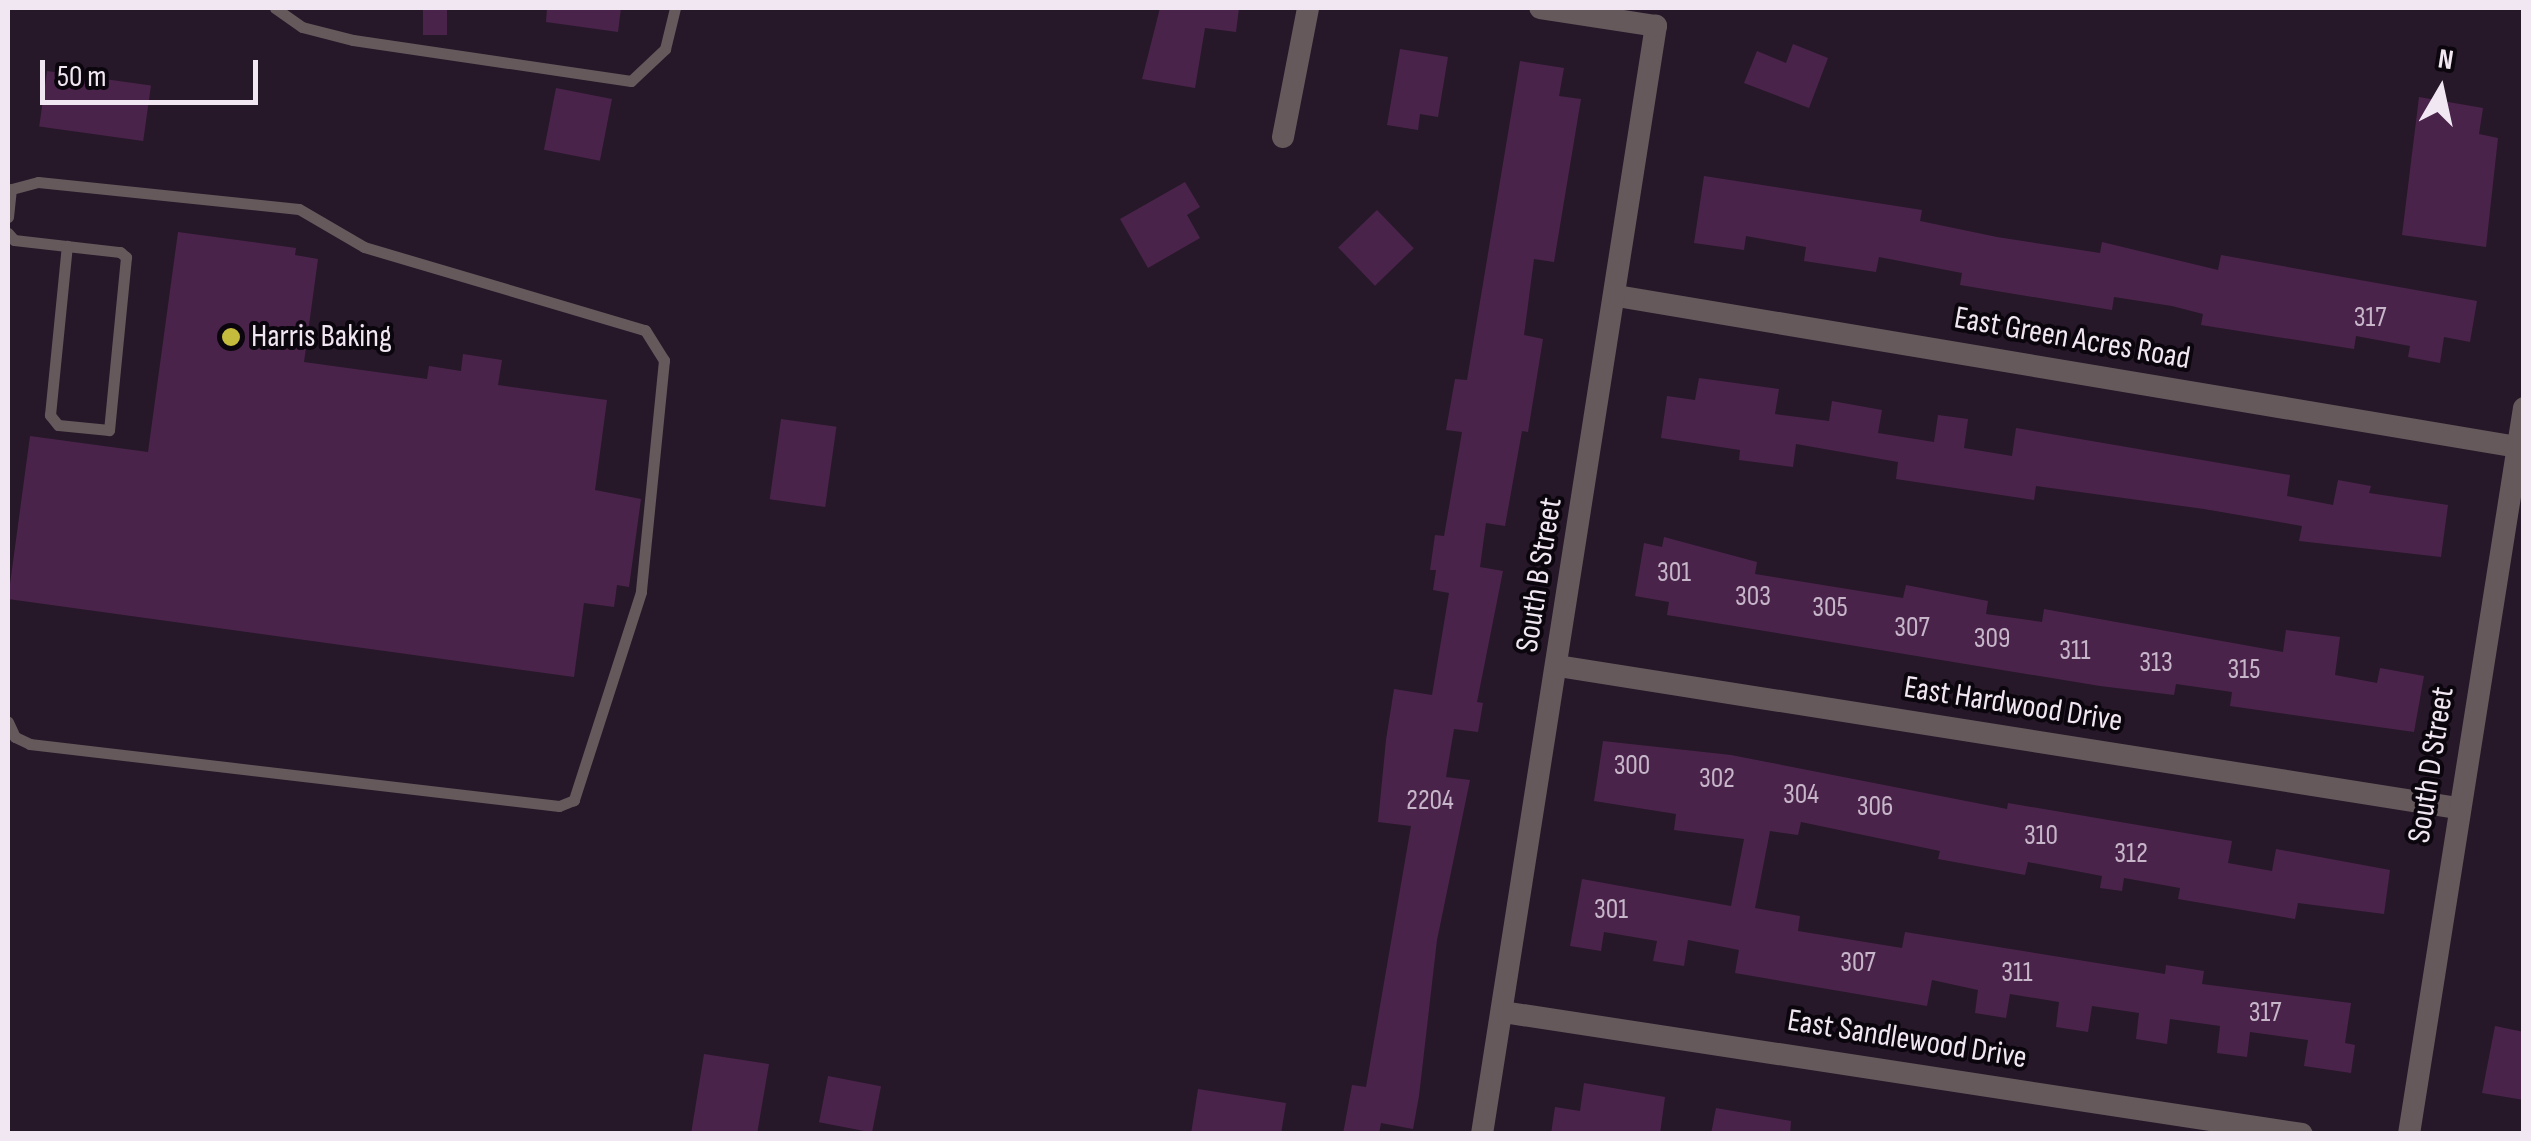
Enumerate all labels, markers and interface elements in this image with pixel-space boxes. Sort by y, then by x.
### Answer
scale bar [45,40,262,102]
north arrow [2391,40,2491,140]
text: N [2436,42,2456,77]
text: 50 m [57,59,106,95]
street label: East Green Acres Road [1951,299,2193,379]
house number: 317 [2354,301,2386,335]
place label: Harris Baking [251,318,392,356]
marker: Harris Baking [220,326,242,348]
street label: South B Street [1509,495,1571,655]
house number: 301 [1657,556,1691,590]
house number: 303 [1735,580,1771,614]
house number: 305 [1812,591,1848,625]
house number: 307 [1894,611,1930,645]
house number: 309 [1974,622,2010,656]
house number: 311 [2059,634,2091,668]
house number: 313 [2139,646,2173,680]
house number: 315 [2228,653,2260,687]
street label: East Hardwood Drive [1901,669,2125,741]
street label: South D Street [2401,684,2463,846]
house number: 300 [1614,749,1650,783]
house number: 302 [1699,762,1735,796]
house number: 304 [1783,778,1819,812]
house number: 2204 [1406,784,1454,818]
house number: 306 [1857,790,1893,824]
house number: 310 [2024,819,2058,853]
house number: 312 [2114,837,2148,871]
house number: 301 [1594,893,1628,927]
house number: 307 [1840,946,1876,980]
house number: 311 [2001,956,2033,990]
house number: 317 [2249,996,2281,1030]
street label: East Sandlewood Drive [1785,1002,2029,1078]

